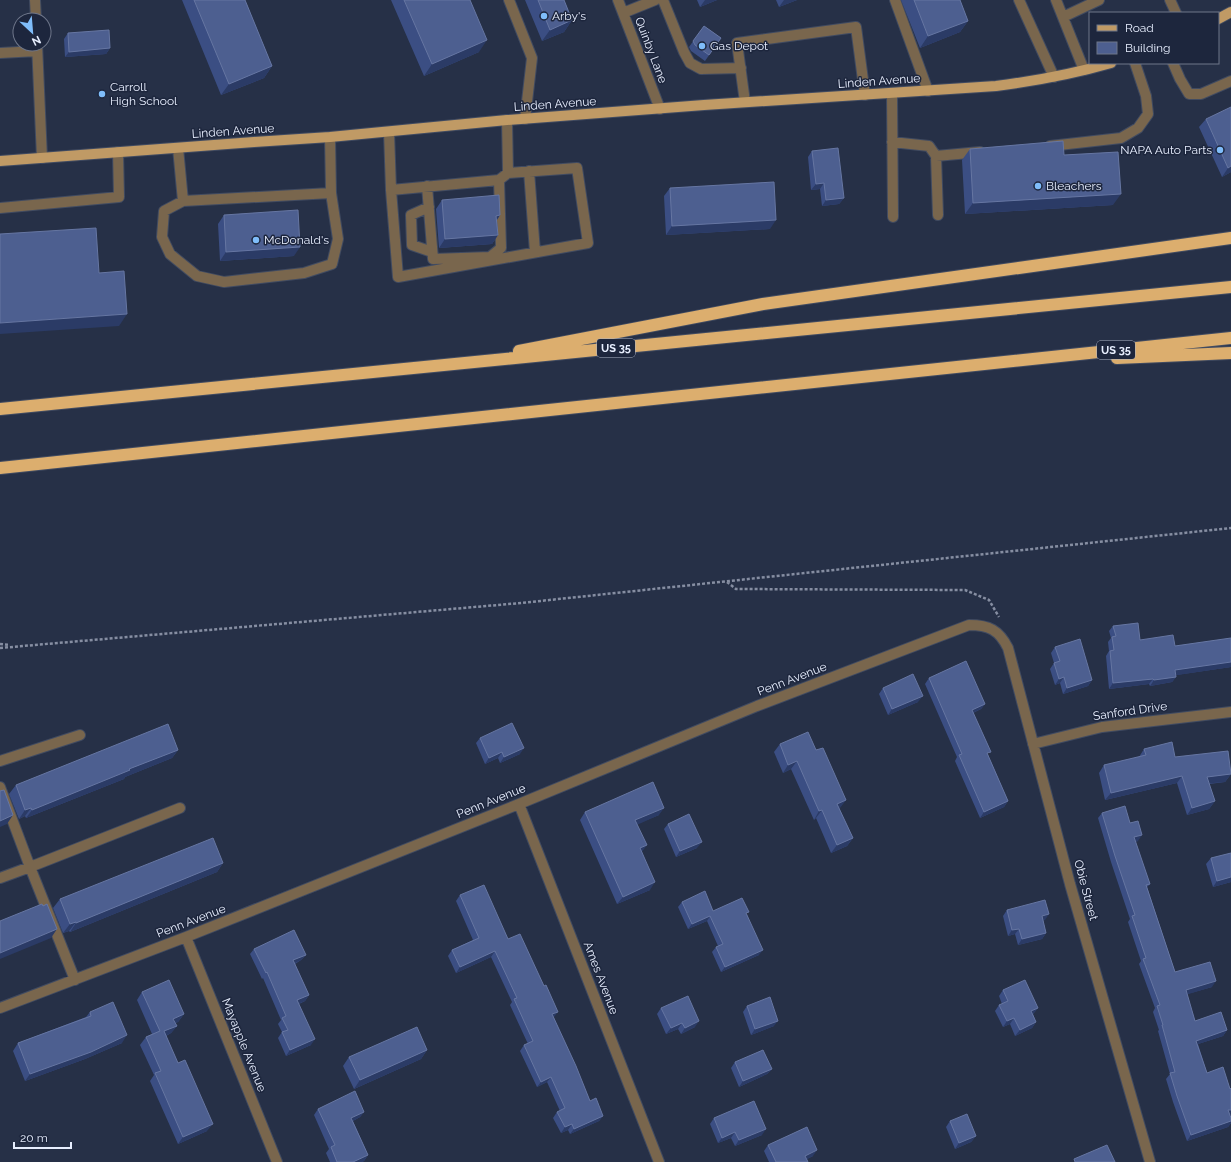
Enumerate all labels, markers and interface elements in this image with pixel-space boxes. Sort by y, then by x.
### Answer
place label: Arby's [552,9,586,23]
marker: Arby's [539,11,549,21]
north arrow [12,12,52,52]
legend [1089,12,1219,64]
street label: Quinby Lane [632,15,670,85]
text: Road [1125,21,1154,35]
text: N [30,33,43,48]
place label: Gas Depot [710,39,768,53]
marker: Gas Depot [697,41,707,51]
text: Building [1125,41,1171,55]
street label: Linden Avenue [837,71,921,91]
place label: Carroll High School [110,80,178,108]
marker: Carroll High School [97,89,107,99]
street label: Linden Avenue [513,94,597,114]
street label: Linden Avenue [191,121,275,141]
place label: NAPA Auto Parts [1120,143,1212,157]
marker: NAPA Auto Parts [1215,145,1225,155]
place label: Bleachers [1046,179,1102,193]
marker: Bleachers [1033,181,1043,191]
place label: McDonald's [264,233,329,247]
marker: McDonald's [251,235,261,245]
road number: US 35 [597,339,635,357]
road number: US 35 [1097,341,1135,359]
street label: Penn Avenue [755,659,829,699]
street label: Sanford Drive [1092,699,1168,723]
street label: Penn Avenue [454,781,528,821]
street label: Obie Street [1071,858,1101,922]
street label: Penn Avenue [154,901,228,941]
street label: Ames Avenue [581,940,621,1016]
street label: Mayapple Avenue [219,996,269,1094]
scale bar [14,1124,71,1150]
text: 20 m [20,1131,48,1145]

